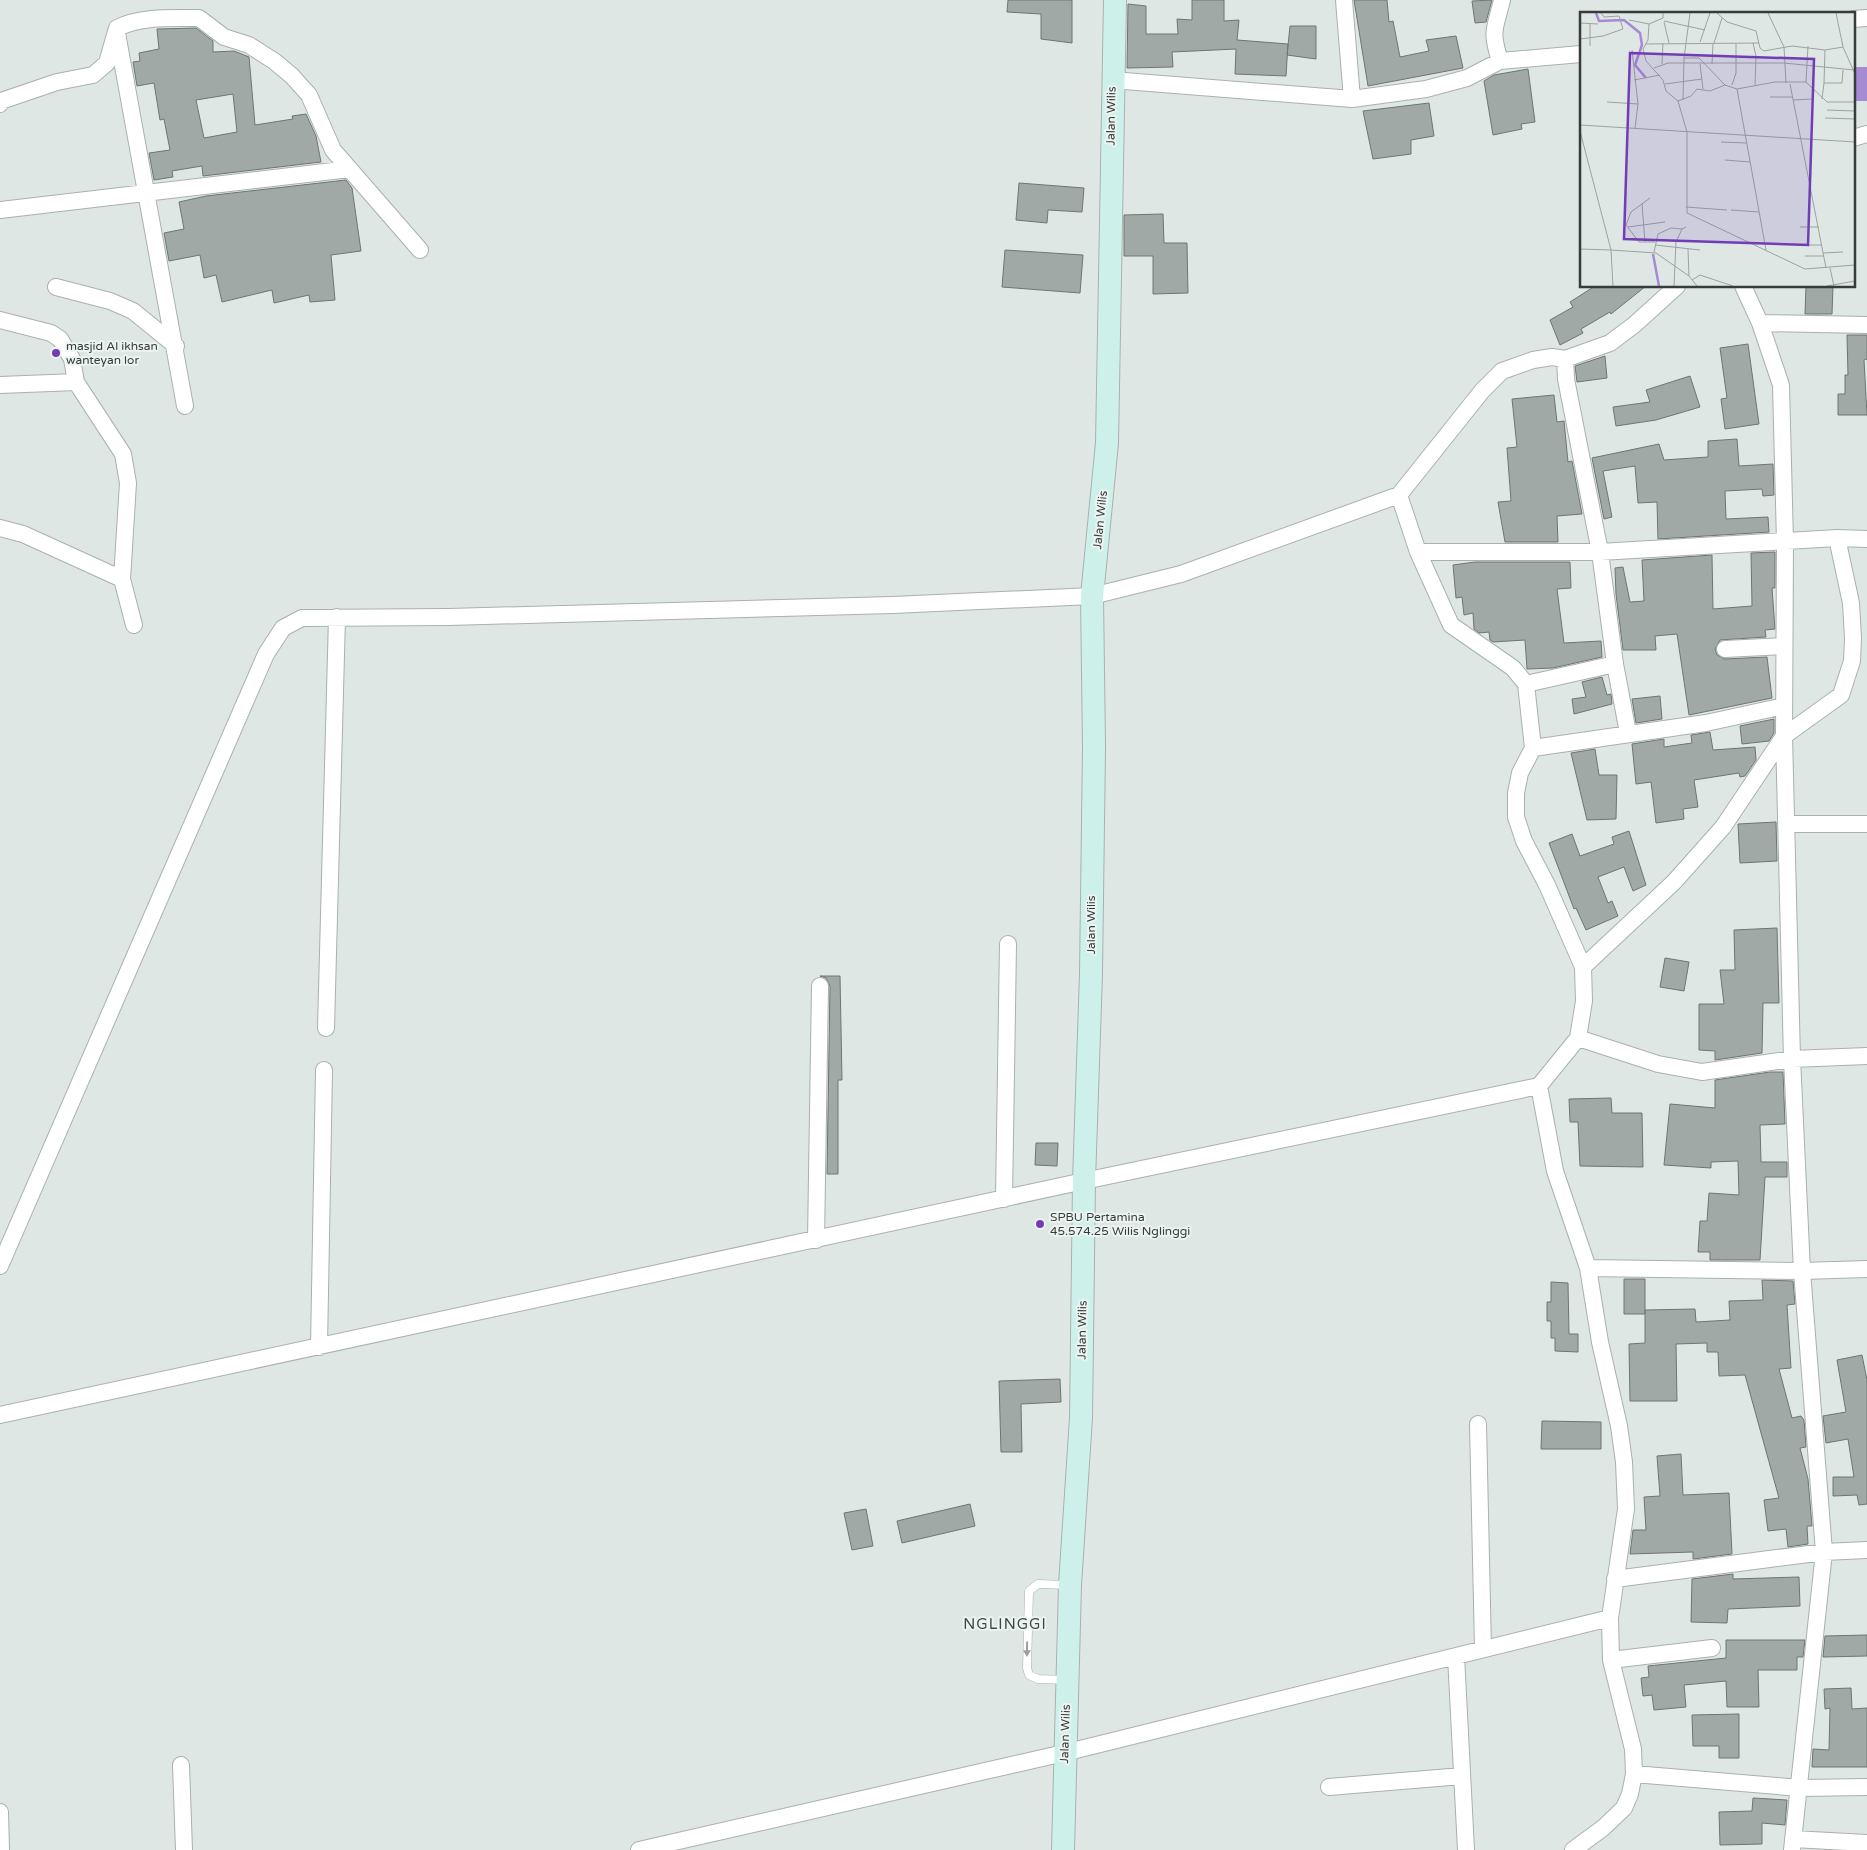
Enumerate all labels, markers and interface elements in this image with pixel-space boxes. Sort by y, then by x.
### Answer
inset map [1580,12,1854,288]
street label: Jalan Wilis [1103,86,1119,146]
place label: masjid Al ikhsan wanteyan lor [66,339,158,367]
marker: masjid Al ikhsan wanteyan lor [50,347,62,359]
street label: Jalan Wilis [1090,490,1110,550]
street label: Jalan Wilis [1084,895,1098,955]
place label: SPBU Pertamina 45.574.25 Wilis Nglinggi [1050,1210,1190,1238]
marker: SPBU Pertamina 45.574.25 Wilis Nglinggi [1034,1218,1046,1230]
street label: Jalan Wilis [1074,1300,1090,1360]
district label: NGLINGGI [963,1615,1047,1633]
one-way arrow [1023,1641,1031,1657]
street label: Jalan Wilis [1057,1704,1073,1764]

